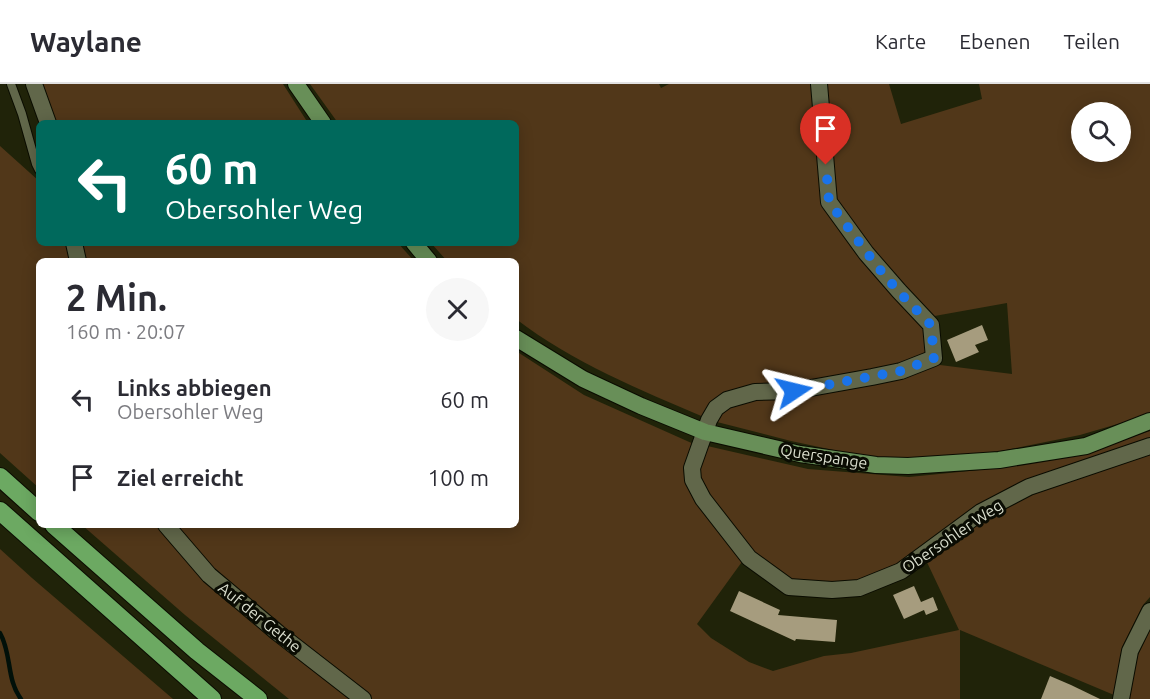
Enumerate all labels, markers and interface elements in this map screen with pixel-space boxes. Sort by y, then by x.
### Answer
text: Waylane [30,26,142,57]
text: Karte [875,29,926,53]
text: Ebenen [959,29,1031,53]
text: Teilen [1064,29,1120,53]
map controls [1071,102,1131,162]
button: search [1071,102,1131,162]
pin [800,103,851,165]
icon: arrive [809,112,842,145]
icon: left [66,144,144,222]
text: 60 m [165,145,259,192]
text: Obersohler Weg [165,194,363,224]
text: 2 Min. [66,277,167,318]
button: close [426,278,489,341]
text: 160 m · 20:07 [66,320,186,343]
position arrow [762,359,826,423]
text: Links abbiegen [117,375,272,400]
icon: left [66,383,99,416]
text: 60 m [440,387,489,412]
text: Obersohler Weg [117,400,264,423]
street label: Querspange [779,440,869,472]
icon: arrive [66,461,99,494]
text: Ziel erreicht [117,465,244,490]
text: 100 m [428,465,489,490]
street label: Obersohler Weg [898,496,1006,576]
street label: Auf der Gethe [215,578,305,656]

